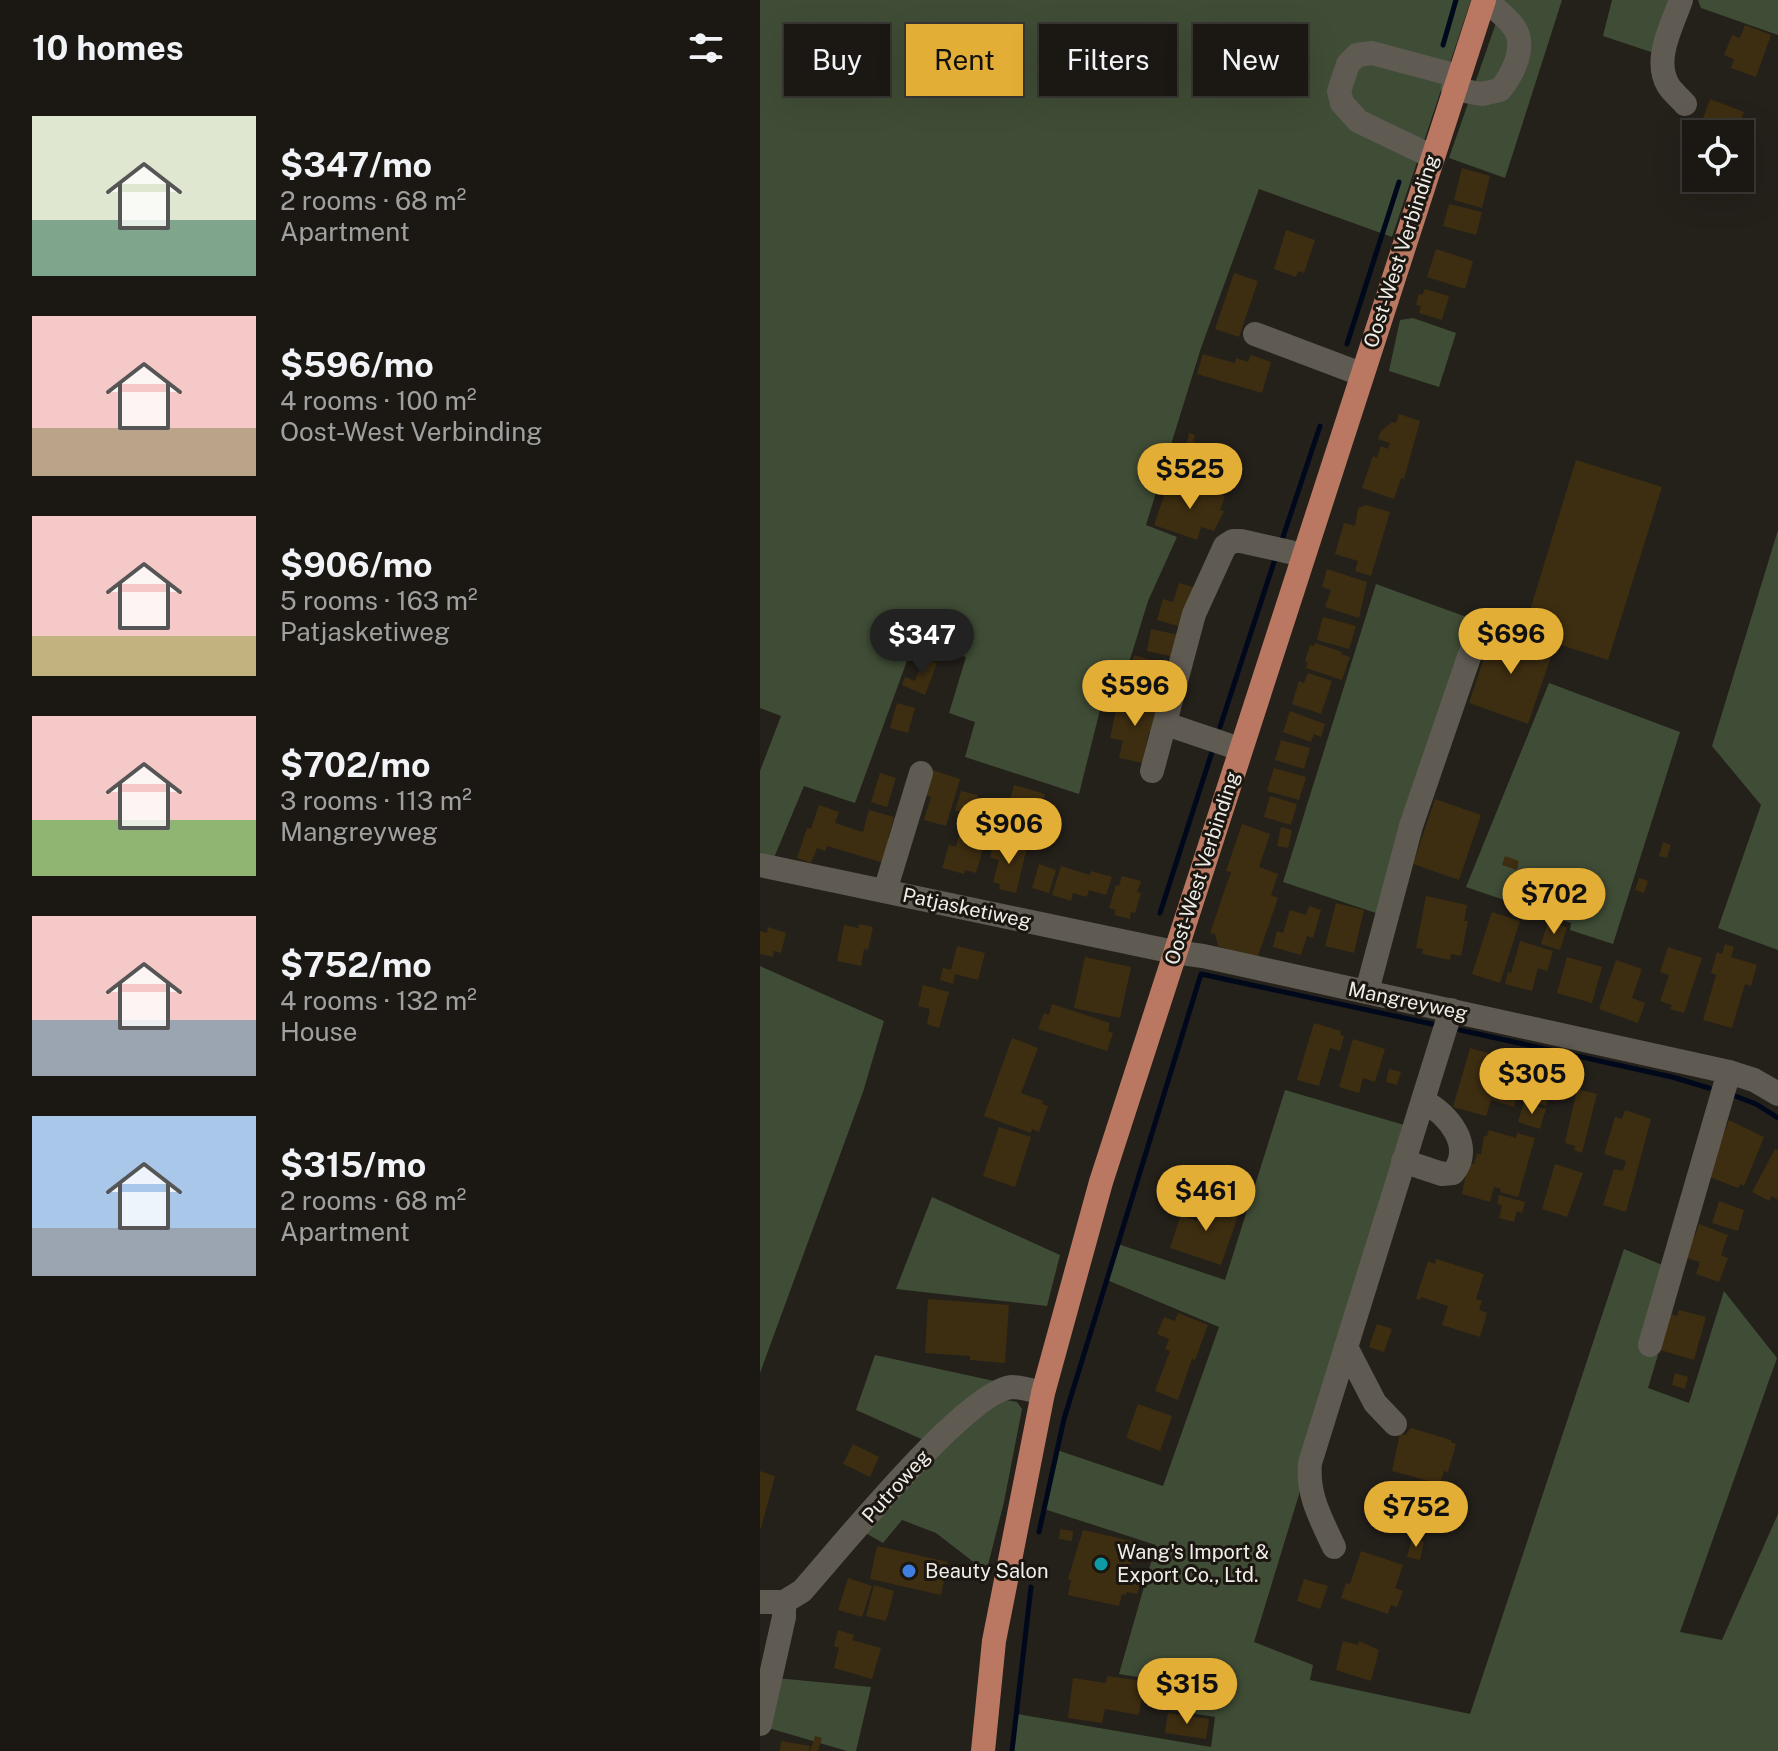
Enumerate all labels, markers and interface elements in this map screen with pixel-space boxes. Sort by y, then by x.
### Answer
chip: Buy [784,24,890,96]
chip: Rent [906,24,1023,96]
chip: Filters [1039,24,1177,96]
chip: New [1193,24,1308,96]
icon: filters [684,26,728,70]
text: 10 homes [32,28,184,68]
map controls [1682,120,1754,192]
button: locate [1682,120,1754,192]
text: $347/mo [280,145,432,185]
icon: home [96,148,192,244]
street label: Oost-West Verbinding [1358,151,1444,351]
text: 2 rooms · 68 m² [280,185,466,216]
text: Apartment [280,216,410,247]
text: $596/mo [280,345,434,385]
icon: home [96,348,192,444]
text: 4 rooms · 100 m² [280,385,476,416]
text: Oost-West Verbinding [280,416,542,447]
pin: $525 [1143,443,1237,511]
text: $525 [1155,453,1225,484]
text: $906/mo [280,545,433,585]
icon: home [96,548,192,644]
text: 5 rooms · 163 m² [280,585,478,616]
pin: $696 [1464,608,1558,676]
pin: $347 [875,609,969,677]
text: Patjasketiweg [280,616,450,647]
text: $696 [1476,618,1546,649]
text: $347 [888,619,956,650]
pin: $596 [1088,660,1182,728]
text: $596 [1100,670,1170,701]
text: $702/mo [280,745,431,785]
icon: home [96,748,192,844]
street label: Oost-West Verbinding [1159,768,1245,968]
text: 3 rooms · 113 m² [280,785,472,816]
pin: $906 [962,798,1056,866]
text: $906 [975,808,1043,839]
text: Mangreyweg [280,816,438,847]
pin: $702 [1507,868,1601,936]
text: $702 [1521,878,1588,909]
street label: Patjasketiweg [900,883,1034,933]
text: $752/mo [280,945,432,985]
icon: home [96,948,192,1044]
street label: Mangreyweg [1346,977,1470,1025]
text: 4 rooms · 132 m² [280,985,477,1016]
text: House [280,1016,357,1047]
pin: $305 [1485,1048,1579,1116]
text: $305 [1497,1058,1567,1089]
text: $315/mo [280,1145,426,1185]
icon: home [96,1148,192,1244]
pin: $461 [1159,1165,1253,1233]
text: $461 [1174,1175,1238,1206]
text: 2 rooms · 68 m² [280,1185,466,1216]
text: Apartment [280,1216,410,1247]
street label: Putroweg [857,1445,935,1527]
pin: $752 [1369,1481,1463,1549]
text: $752 [1382,1491,1450,1522]
place label: Wang's Import & Export Co., Ltd. [1117,1540,1269,1587]
marker: Wang's Import & Export Co., Ltd. [1092,1555,1110,1573]
place label: Beauty Salon [925,1559,1048,1583]
marker: Beauty Salon [900,1562,918,1580]
pin: $315 [1140,1658,1234,1726]
text: $315 [1155,1668,1219,1699]

